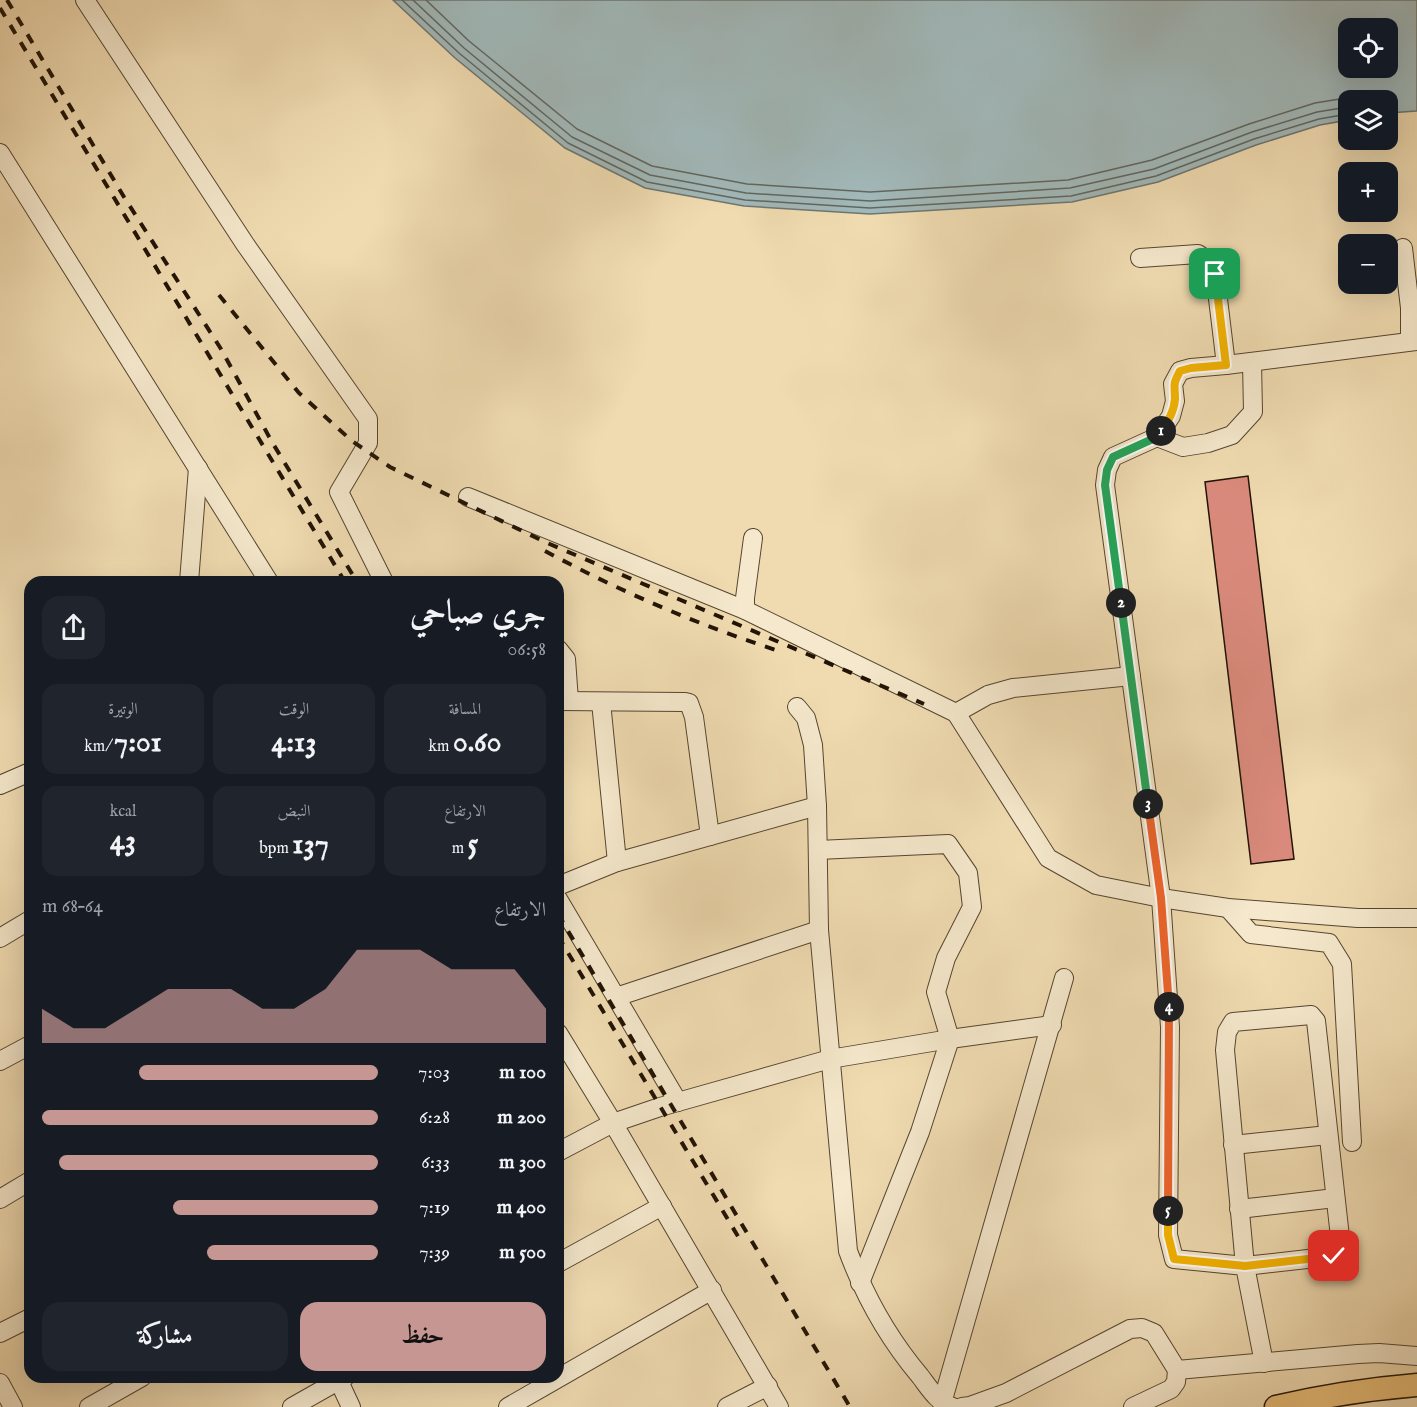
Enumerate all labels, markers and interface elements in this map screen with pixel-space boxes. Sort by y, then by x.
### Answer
map controls [1338,18,1398,294]
button: locate [1338,18,1398,78]
button: layers [1338,90,1398,150]
button: + [1338,162,1398,222]
button: − [1338,234,1398,294]
pin [1189,248,1240,299]
icon: arrive [1198,257,1231,290]
pin: 1 [1146,416,1176,446]
text: 1 [1158,421,1164,441]
pin: 2 [1106,588,1136,618]
text: جري صباحي [410,593,546,635]
text: 2 [1117,593,1125,613]
button: share [42,596,105,659]
text: 06:58 [507,637,546,662]
text: الوتيرة [108,700,138,720]
text: الوقت [279,700,309,720]
text: المسافة [449,700,481,720]
text: 7:01 [114,724,162,762]
text: 4:13 [272,724,317,762]
text: 0.60 [453,724,501,762]
text: /km [84,737,114,757]
text: km [429,737,453,757]
pin: 3 [1133,789,1163,819]
text: 3 [1145,794,1151,814]
text: kcal [110,802,136,822]
text: النبض [278,802,310,822]
text: الارتفاع [444,802,486,822]
text: 43 [110,822,136,860]
text: 137 [292,826,329,864]
text: 5 [467,826,478,864]
text: bpm [259,839,292,859]
text: m [452,839,467,859]
text: 64–68 m [42,894,103,919]
text: الارتفاع [494,898,546,923]
pin: 4 [1154,992,1184,1022]
text: 4 [1165,997,1173,1017]
text: 7:03 [418,1060,450,1085]
text: 100 m [499,1060,546,1085]
text: 6:28 [419,1105,450,1130]
text: 200 m [497,1105,546,1130]
text: 6:33 [421,1150,450,1175]
text: 300 m [499,1150,546,1175]
text: 7:19 [419,1195,450,1220]
text: 400 m [497,1195,546,1220]
pin: 5 [1153,1196,1183,1226]
text: 5 [1165,1201,1171,1221]
pin [1308,1230,1359,1281]
icon: check [1317,1239,1350,1272]
text: 7:39 [419,1240,450,1265]
text: 500 m [499,1240,546,1265]
button: مشاركة [42,1302,288,1371]
button: حفظ [300,1302,546,1371]

